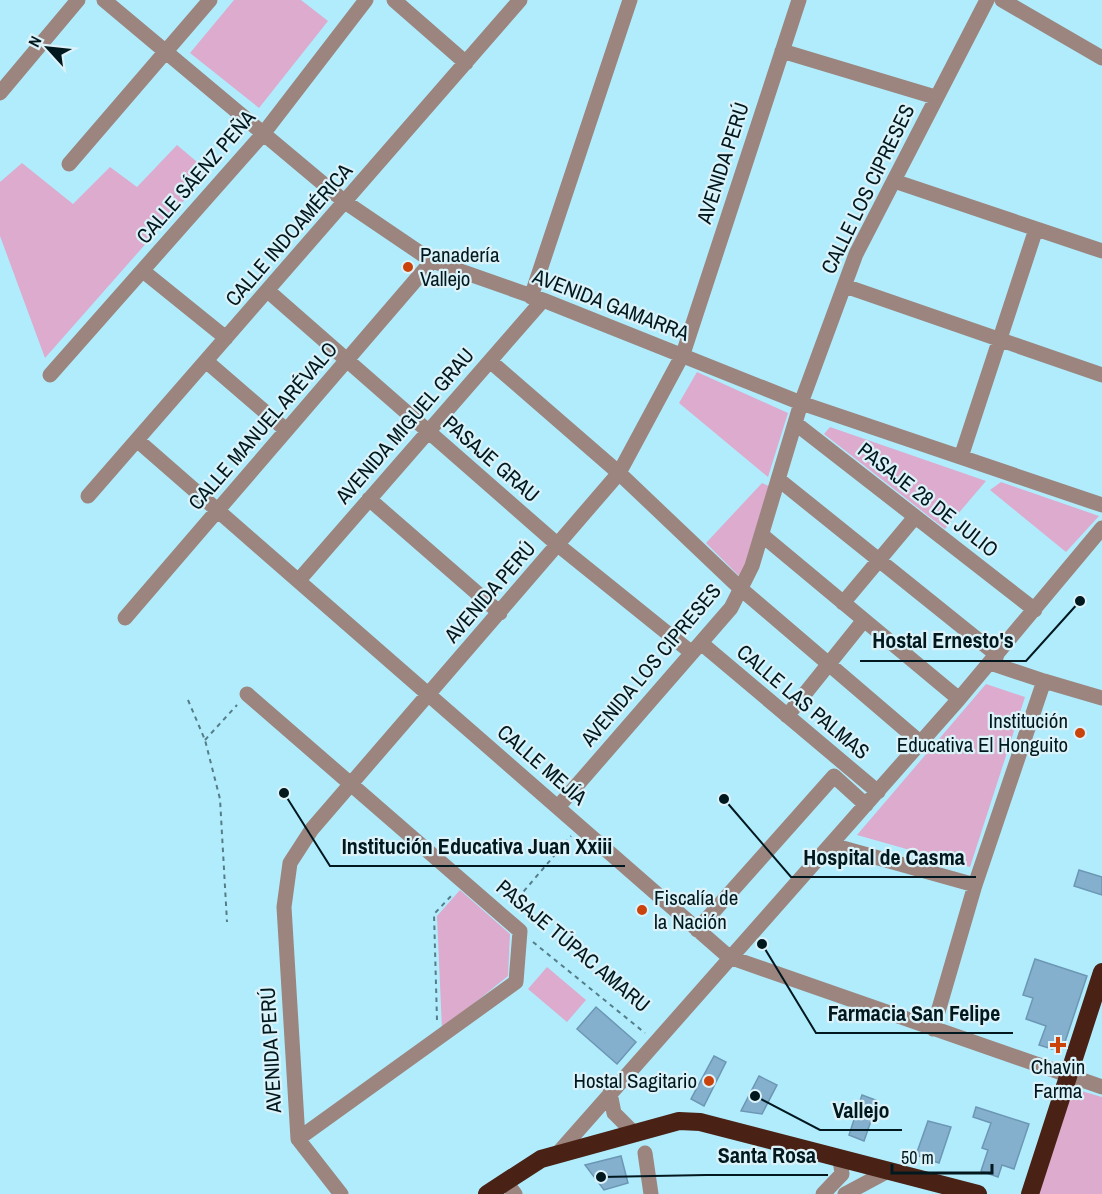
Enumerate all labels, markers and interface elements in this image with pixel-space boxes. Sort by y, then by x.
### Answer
north arrow [18,18,78,78]
text: N [23,32,47,50]
street label: AVENIDA PERÚ [689,98,756,228]
street label: CALLE LOS CIPRESES [814,99,921,279]
street label: CALLE SÁENZ PEÑA [129,103,262,250]
street label: CALLE INDOAMÉRICA [218,157,359,312]
place label: Panadería Vallejo [420,240,500,293]
marker: Panadería Vallejo [401,260,415,274]
street label: AVENIDA GAMARRA [528,261,694,348]
street label: CALLE MANUEL ARÉVALO [181,335,344,516]
street label: AVENIDA MIGUEL GRAU [328,341,481,511]
street label: PASAJE GRAU [437,409,546,509]
street label: PASAJE 28 DE JULIO [852,436,1005,564]
street label: AVENIDA PERÚ [437,535,542,649]
street label: AVENIDA LOS CIPRESES [573,577,727,753]
callout: Hostal Ernesto's [860,621,1026,661]
text: Hostal Ernesto's [872,625,1014,655]
street label: CALLE LAS PALMAS [731,637,876,766]
place label: Institución Educativa El Honguito [897,706,1068,759]
street label: CALLE MEJÍA [491,718,594,812]
marker: Institución Educativa El Honguito [1073,726,1087,740]
callout: Institución Educativa Juan Xxiii [330,826,625,866]
text: Institución Educativa Juan Xxiii [342,831,612,861]
callout: Hospital de Casma [791,837,976,877]
text: Hospital de Casma [803,842,965,872]
street label: PASAJE TÚPAC AMARU [490,873,656,1019]
place label: Fiscalía de la Nación [654,883,738,936]
marker: Fiscalía de la Nación [635,903,649,917]
street label: AVENIDA PERÚ [253,986,288,1115]
callout: Farmacia San Felipe [816,993,1013,1033]
text: Farmacia San Felipe [828,998,1000,1028]
marker: Chavin Farma [1051,1038,1065,1052]
place label: Chavin Farma [1031,1052,1085,1105]
place label: Hostal Sagitario [574,1066,697,1095]
marker: Hostal Sagitario [702,1074,716,1088]
callout: Vallejo [820,1090,902,1130]
text: Vallejo [832,1095,890,1125]
callout: Santa Rosa [706,1135,828,1175]
scale bar [892,1137,992,1175]
text: Santa Rosa [718,1140,816,1170]
text: 50 m [901,1145,934,1170]

